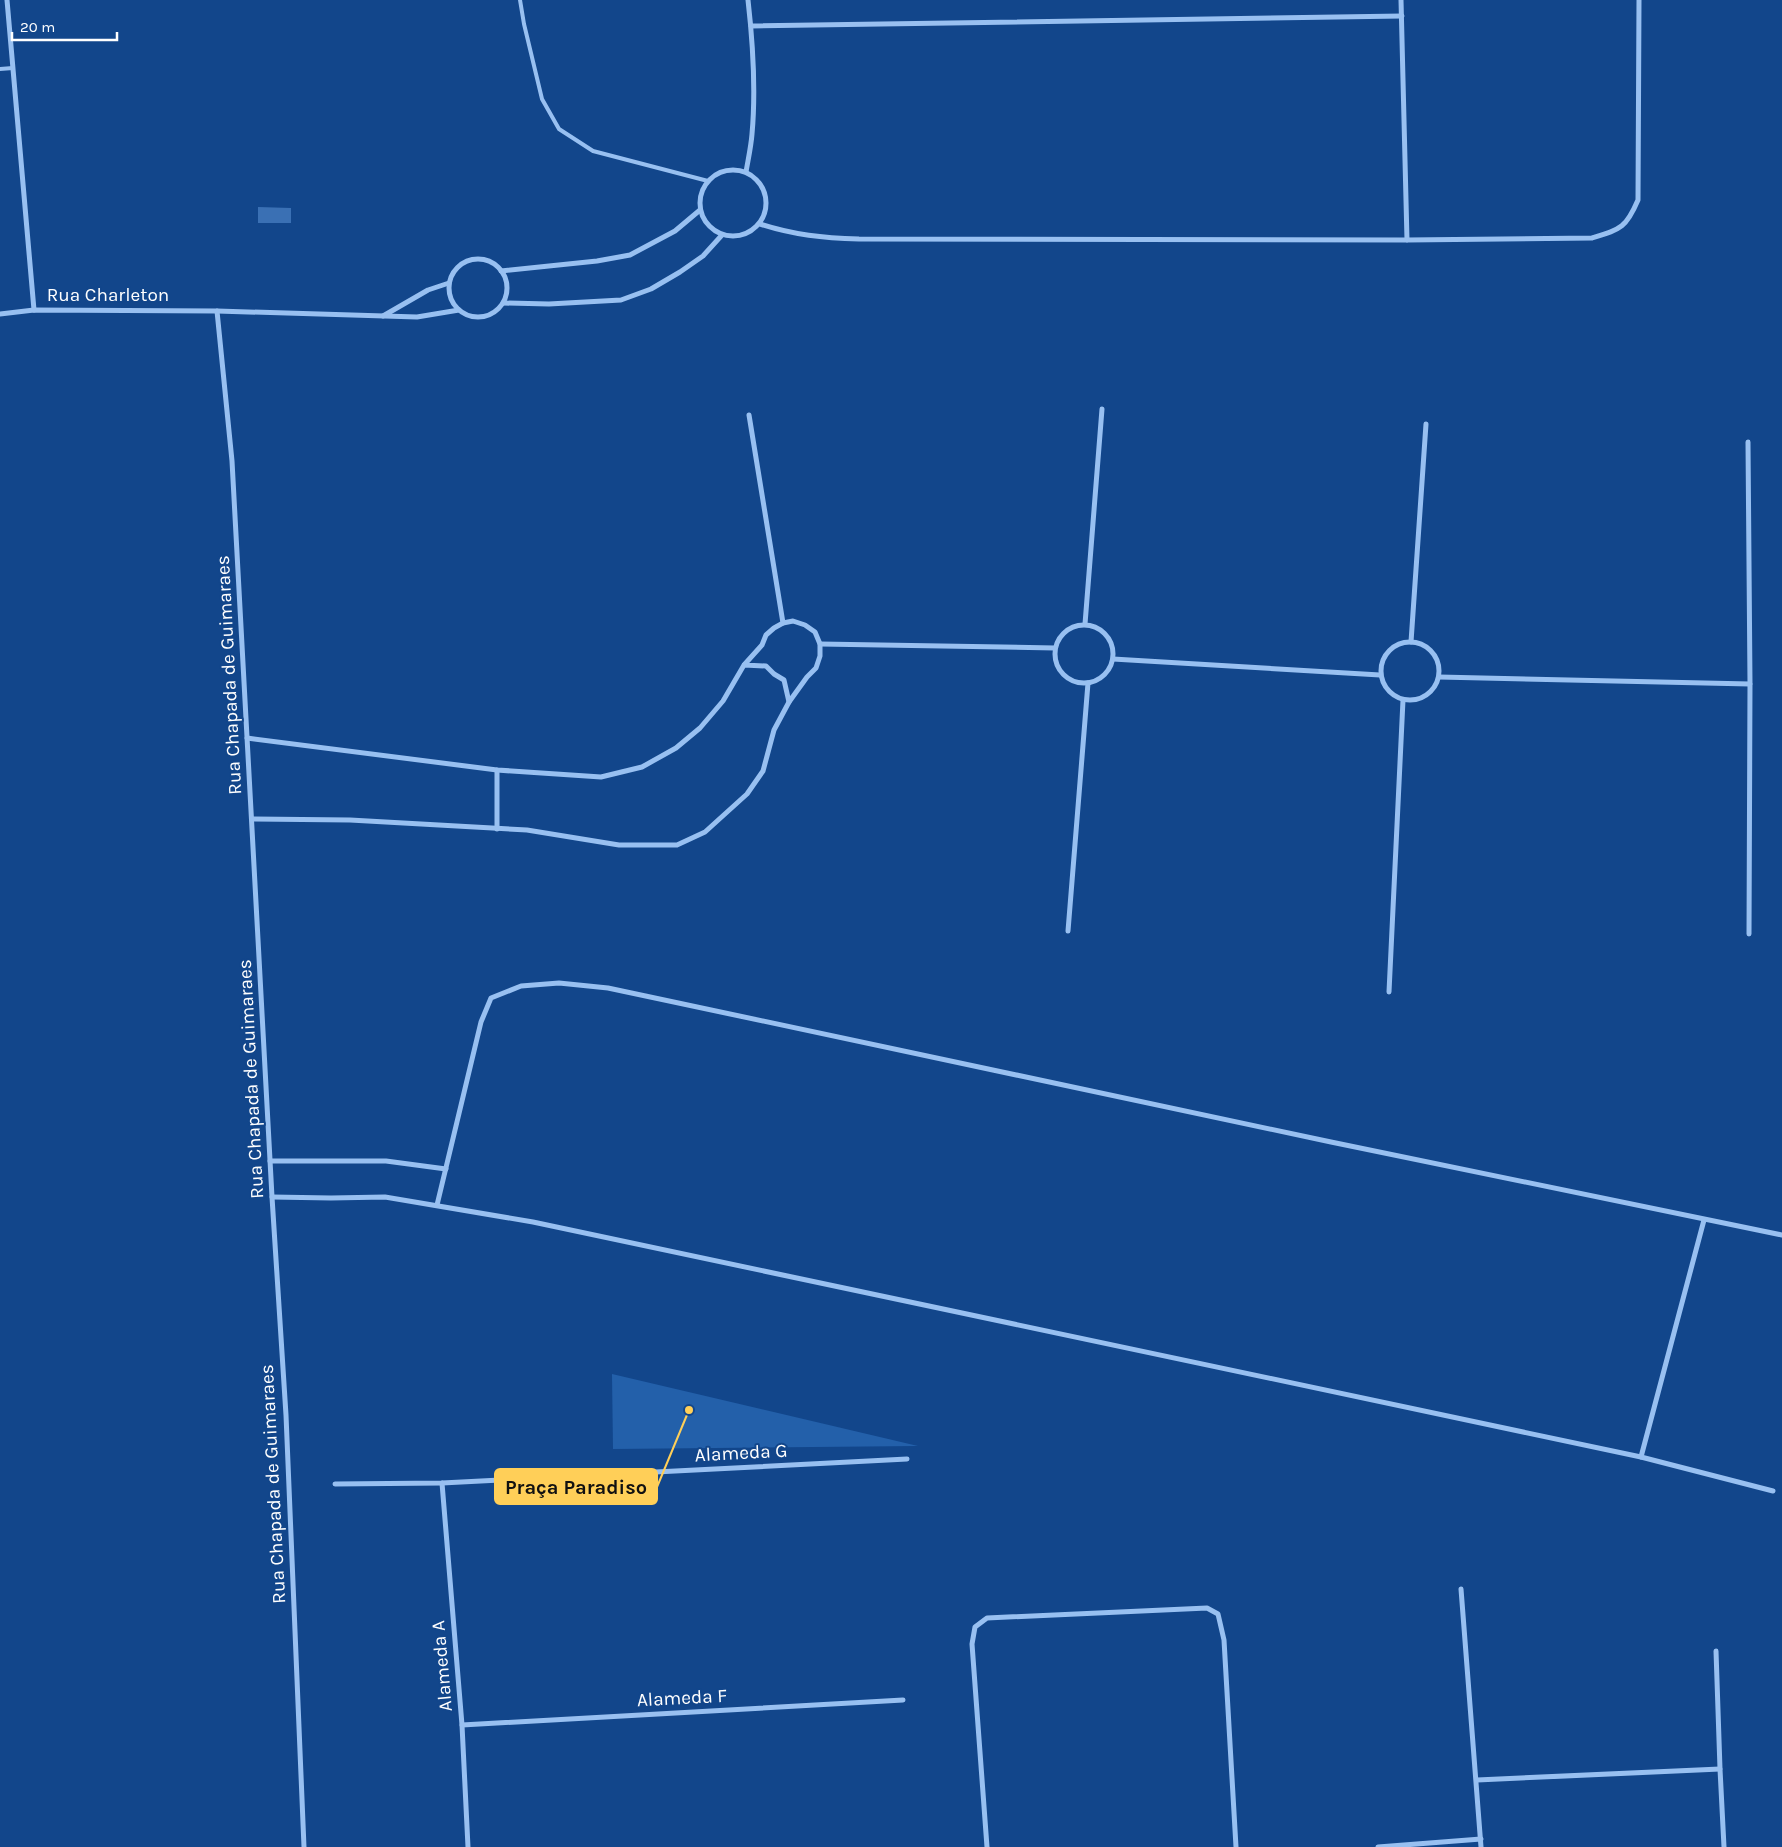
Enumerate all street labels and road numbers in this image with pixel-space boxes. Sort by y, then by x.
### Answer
street label: Rua Charleton [47,284,169,306]
street label: Rua Chapada de Guimaraes [212,555,246,795]
street label: Rua Chapada de Guimaraes [234,959,268,1199]
street label: Rua Chapada de Guimaraes [256,1364,290,1604]
street label: Alameda G [694,1440,788,1466]
street label: Alameda A [427,1619,457,1712]
street label: Alameda F [636,1685,728,1711]

